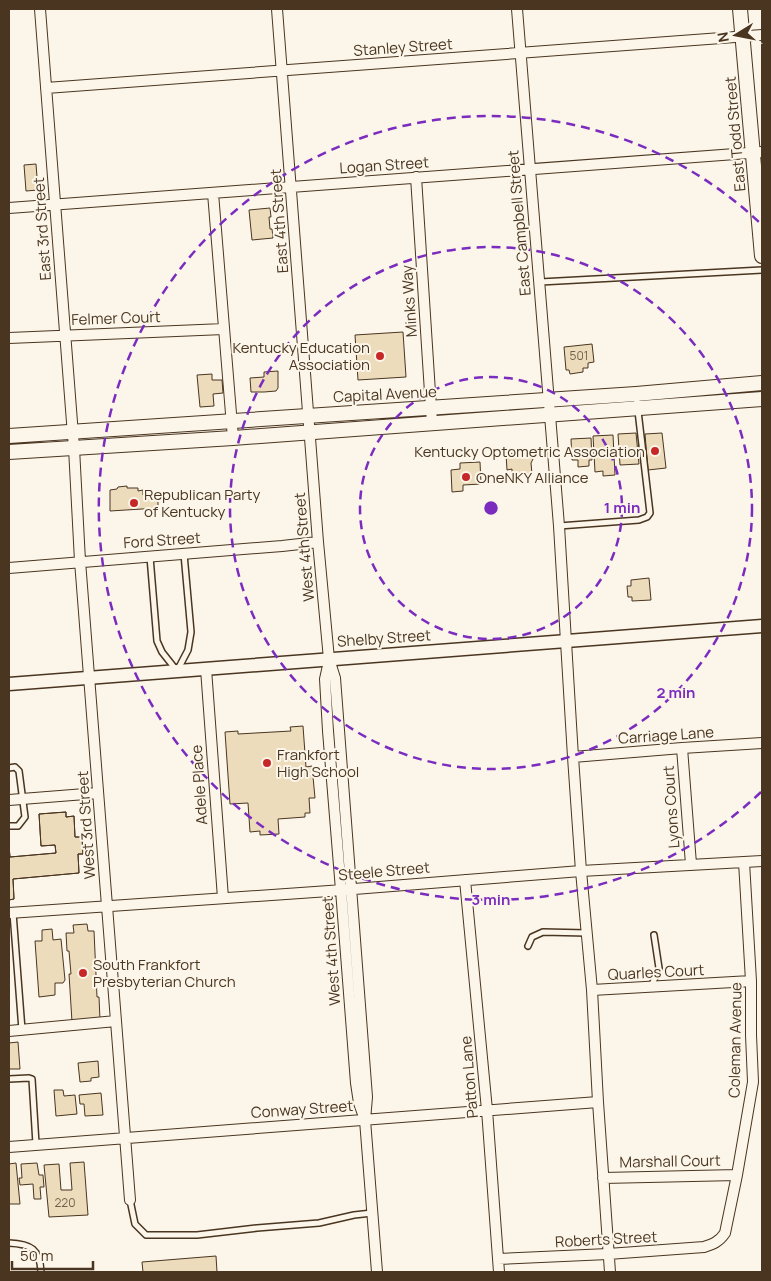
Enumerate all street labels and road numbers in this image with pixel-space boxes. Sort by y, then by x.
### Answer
street label: Stanley Street [353,33,453,61]
street label: East Todd Street [720,76,750,192]
street label: East Campbell Street [502,149,536,297]
street label: Logan Street [339,151,429,179]
street label: East 4th Street [265,168,293,274]
street label: East 3rd Street [28,177,56,281]
street label: Minks Way [396,264,422,338]
street label: Felmer Court [71,306,161,330]
street label: Capital Avenue [333,381,438,407]
street label: West 4th Street [289,491,319,603]
street label: Ford Street [123,527,201,553]
street label: Shelby Street [336,624,432,652]
street label: Carriage Lane [617,721,715,749]
street label: Adele Place [186,744,212,826]
street label: Lyons Court [658,765,684,849]
street label: West 3rd Street [72,770,100,880]
street label: Steele Street [337,857,431,885]
street label: West 4th Street [317,896,345,1006]
street label: Quarles Court [607,959,705,985]
street label: Coleman Avenue [723,982,747,1098]
street label: Patton Lane [455,1035,483,1119]
street label: Conway Street [250,1095,354,1123]
street label: Marshall Court [619,1150,721,1172]
street label: Roberts Street [554,1226,658,1252]

